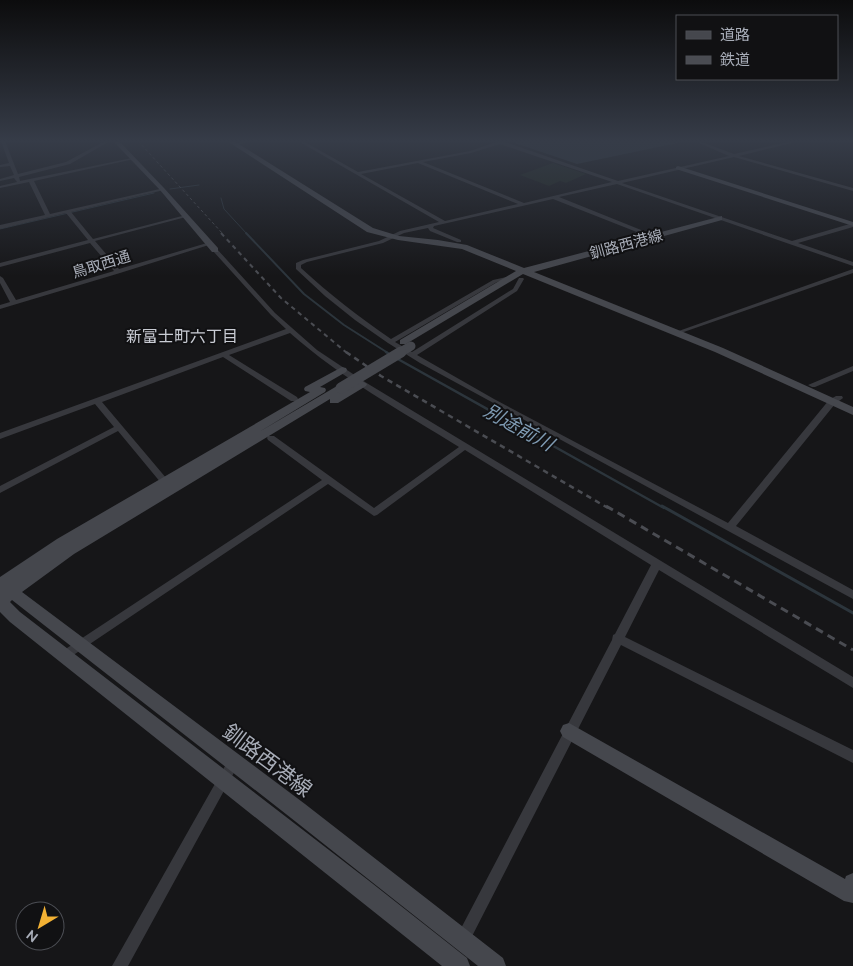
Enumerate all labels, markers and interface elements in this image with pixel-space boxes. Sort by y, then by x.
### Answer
legend [676,15,838,80]
text: 道路 [720,26,750,43]
text: 鉄道 [720,51,750,68]
street label: 釧路西港線 [588,226,664,262]
street label: 鳥取西通 [70,247,132,281]
district label: 新富士町六丁目 [126,327,238,345]
water label: 別途前川 [480,399,559,456]
street label: 釧路西港線 [219,719,317,801]
north arrow [15,901,65,951]
text: N [23,927,41,946]

